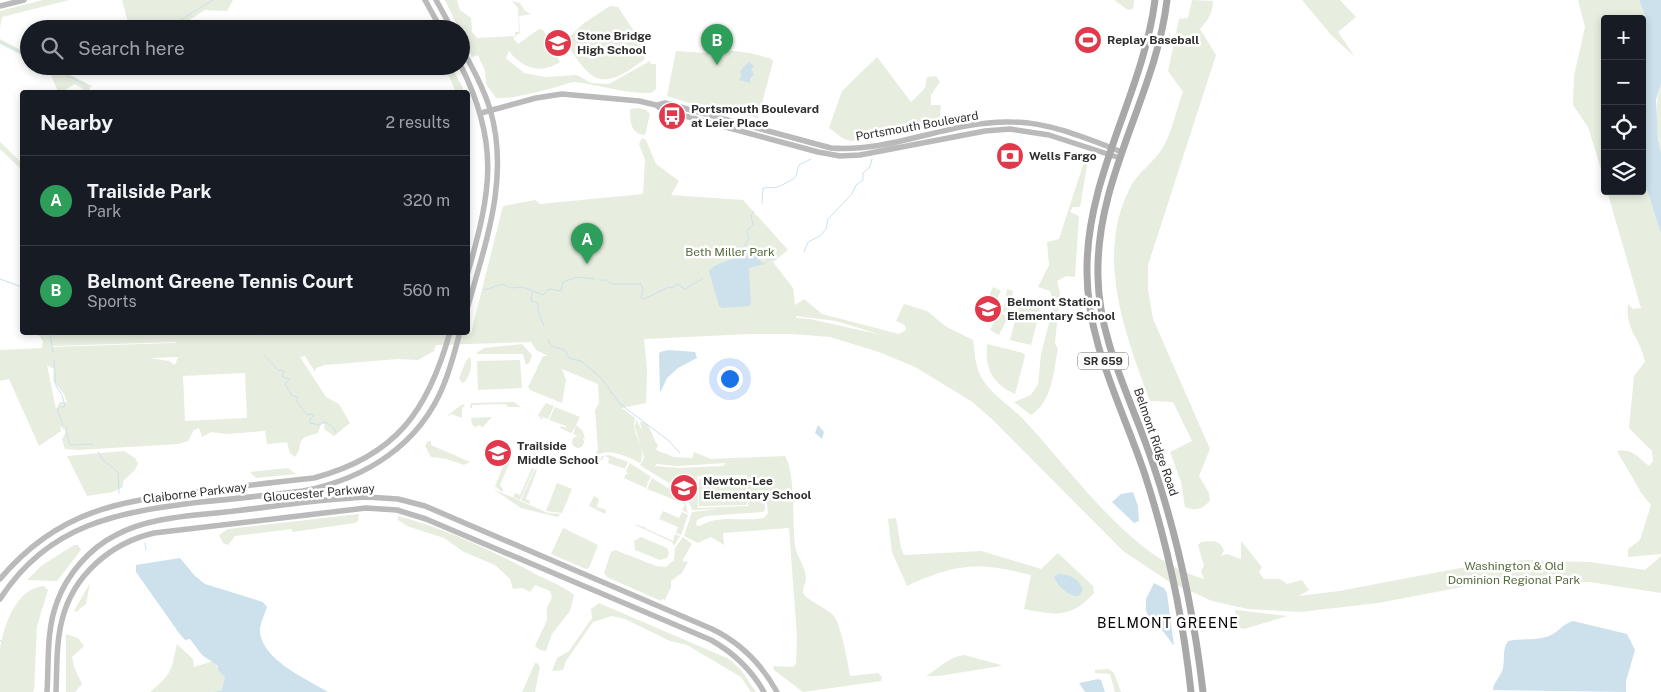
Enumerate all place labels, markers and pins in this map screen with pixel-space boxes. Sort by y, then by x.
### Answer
pin: B [701,24,733,65]
sports icon: Replay Baseball [1073,25,1103,55]
school or university icon: Stone Bridge High School [543,28,573,58]
place label: Stone Bridge High School [577,29,652,57]
place label: Replay Baseball [1107,33,1199,47]
bus stop icon: Portsmouth Boulevard at Leier Place [657,101,687,131]
place label: Portsmouth Boulevard at Leier Place [691,102,819,130]
bank icon: Wells Fargo [995,141,1025,171]
place label: Wells Fargo [1029,149,1097,163]
pin: A [571,223,603,264]
school or university icon: Belmont Station Elementary School [973,294,1003,324]
place label: Belmont Station Elementary School [1007,295,1116,323]
school or university icon: Trailside Middle School [483,438,513,468]
place label: Trailside Middle School [517,439,599,467]
school or university icon: Newton-Lee Elementary School [669,473,699,503]
place label: Newton-Lee Elementary School [703,474,812,502]

